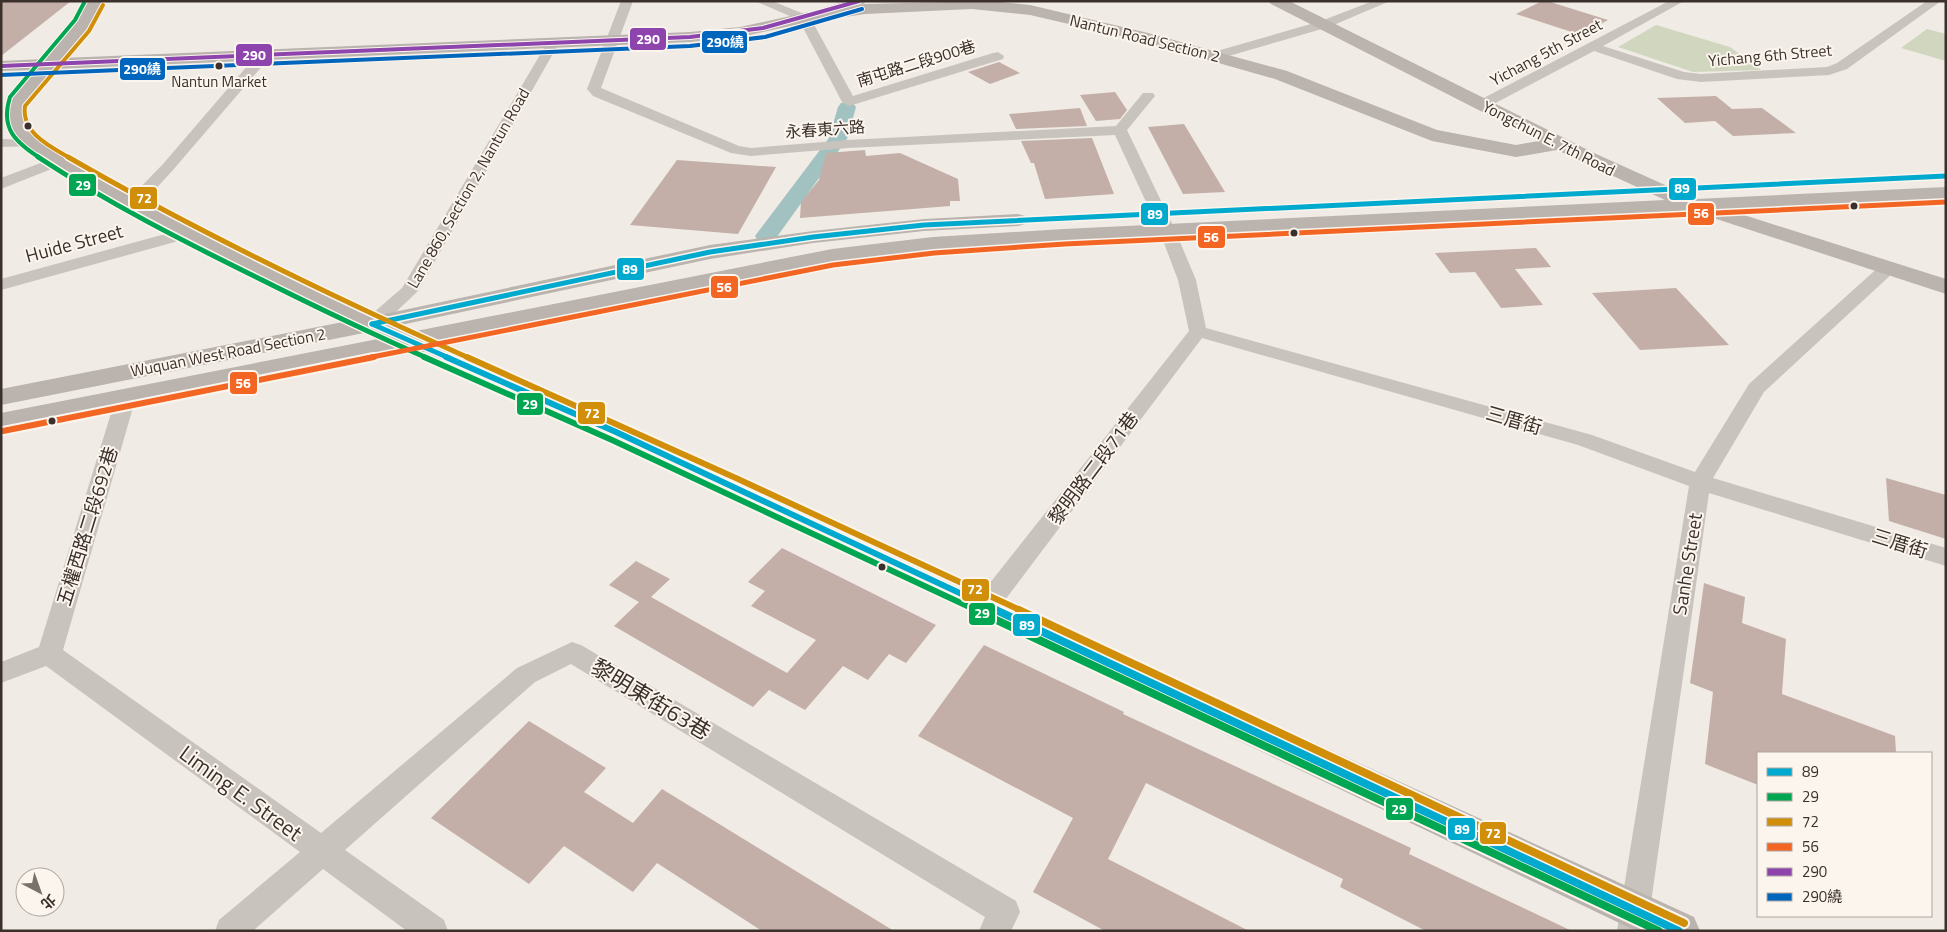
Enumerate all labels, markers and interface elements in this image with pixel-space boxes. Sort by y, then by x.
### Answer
street label: Nantun Road Section 2 [1067,8,1223,68]
street label: Yichang 5th Street [1486,12,1607,92]
line badge: 290 [629,27,667,51]
text: 290 [636,28,660,49]
line badge: 290繞 [701,30,748,54]
text: 290繞 [706,31,744,52]
street label: 南屯路二段900巷 [854,34,978,92]
street label: Yichang 6th Street [1707,38,1833,72]
line badge: 290 [235,43,273,67]
text: 290 [242,44,266,65]
line badge: 290繞 [119,57,166,81]
text: 290繞 [123,58,161,79]
marker: Nantun Market [214,61,224,71]
place label: Nantun Market [171,70,267,93]
street label: Lane 860, Section 2, Nantun Road [401,83,535,293]
street label: Yongchun E. 7th Road [1478,94,1620,182]
street label: 永春東六路 [784,114,866,144]
unlabelled marker [23,121,33,131]
line badge: 29 [68,173,97,197]
text: 29 [75,174,91,195]
line badge: 89 [1668,177,1697,201]
text: 89 [1674,177,1690,198]
line badge: 72 [129,186,158,210]
text: 72 [136,187,152,208]
unlabelled marker [1849,201,1859,211]
line badge: 89 [1140,202,1169,226]
line badge: 56 [1687,202,1715,226]
text: 56 [1693,202,1709,223]
text: 89 [1147,203,1163,224]
street label: Huide Street [22,216,126,269]
line badge: 56 [1197,225,1226,249]
text: 56 [1203,226,1219,247]
unlabelled marker [1289,228,1299,238]
line badge: 89 [616,257,645,281]
text: 89 [622,258,638,279]
line badge: 56 [710,275,739,299]
text: 56 [716,276,732,297]
street label: Wuquan West Road Section 2 [128,321,328,383]
line badge: 56 [229,371,258,395]
text: 56 [235,372,251,393]
line badge: 29 [516,392,544,416]
text: 29 [522,393,538,414]
street label: 三厝街 [1483,398,1546,441]
line badge: 72 [577,401,606,425]
text: 72 [584,402,600,423]
street label: 黎明路二段71巷 [1040,405,1145,530]
unlabelled marker [47,416,57,426]
street label: 五權西路二段692巷 [49,443,124,609]
street label: Sanhe Street [1664,510,1709,617]
street label: 三厝街 [1869,520,1932,565]
unlabelled marker [877,562,887,572]
line badge: 72 [961,578,990,602]
text: 72 [967,578,983,599]
line badge: 29 [968,602,996,626]
text: 29 [974,602,990,623]
line badge: 89 [1012,613,1041,637]
text: 89 [1019,614,1035,635]
street label: 黎明東街63巷 [585,650,717,748]
street label: Liming E. Street [172,737,310,850]
legend [1757,752,1932,917]
text: 89 [1802,760,1819,783]
text: 29 [1802,785,1819,808]
line badge: 29 [1385,797,1414,821]
text: 29 [1391,798,1407,819]
text: 72 [1802,810,1819,833]
line badge: 89 [1447,817,1476,841]
text: 89 [1454,818,1470,839]
line badge: 72 [1479,821,1507,845]
text: 72 [1485,822,1501,843]
text: 56 [1802,835,1819,858]
text: 290 [1802,860,1827,883]
north arrow [15,867,65,917]
text: 290繞 [1802,885,1842,908]
text: 北 [37,890,61,915]

